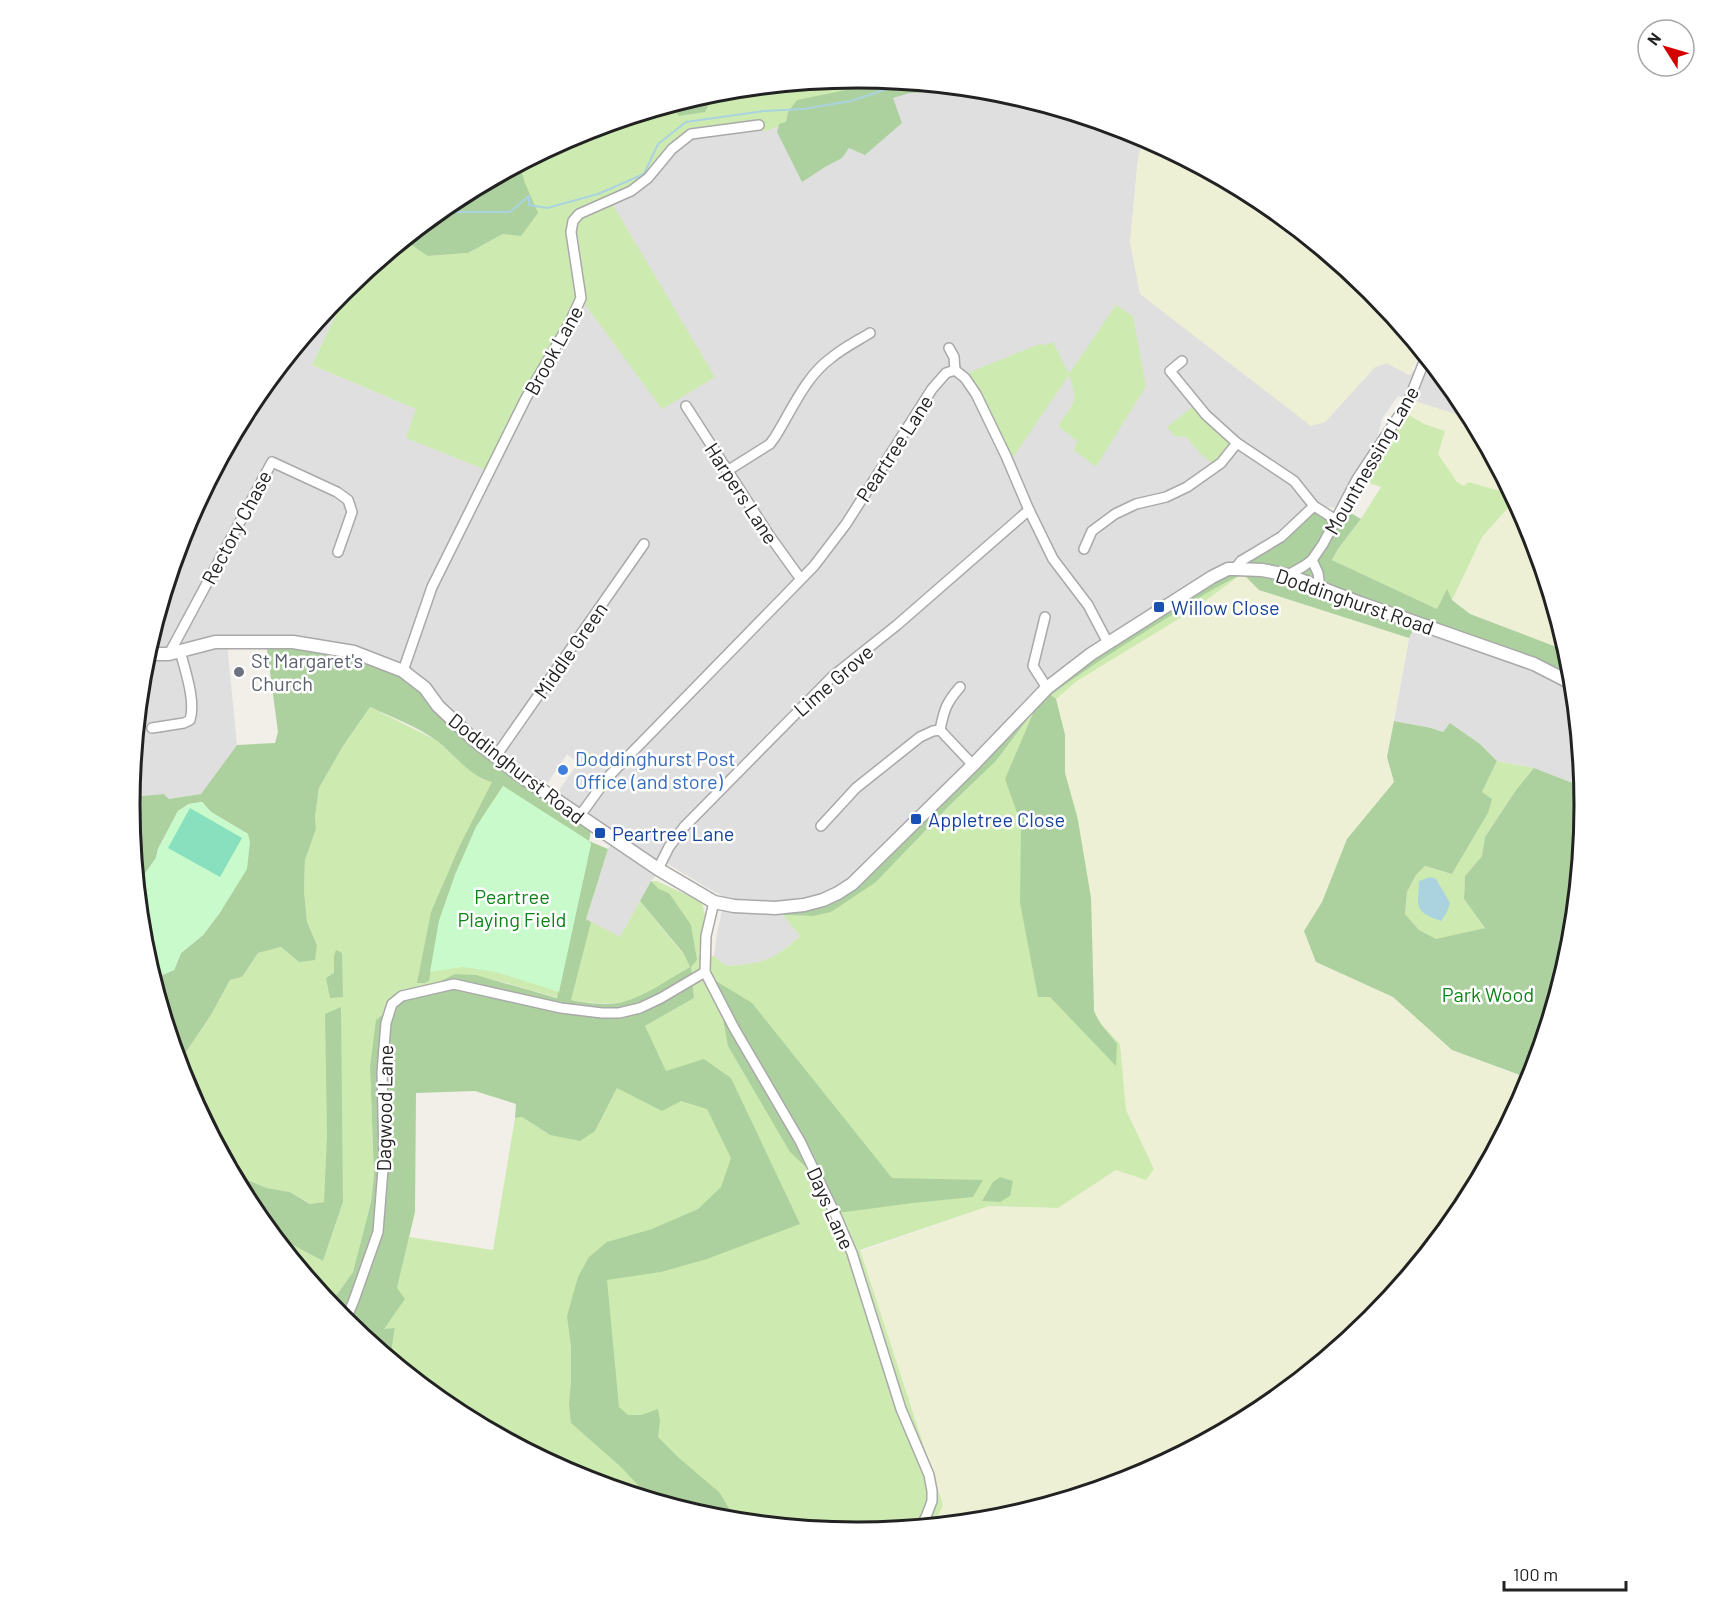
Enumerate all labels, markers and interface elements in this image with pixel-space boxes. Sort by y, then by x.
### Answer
north arrow [1636,18,1696,78]
text: N [1643,29,1664,49]
street label: Brook Lane [519,301,587,399]
street label: Mountnessing Lane [1319,381,1423,539]
street label: Peartree Lane [851,390,937,506]
street label: Harpers Lane [700,438,784,548]
street label: Rectory Chase [196,466,276,588]
street label: Doddinghurst Road [1273,563,1437,639]
place label: Willow Close [1171,595,1280,619]
street label: Middle Green [528,597,612,703]
marker: Willow Close [1152,600,1166,614]
street label: Lime Grove [788,639,878,721]
place label: St Margaret's Church [251,648,363,695]
marker: St Margaret's Church [232,665,246,679]
street label: Doddinghurst Road [444,708,590,828]
place label: Doddinghurst Post Office (and store) [575,746,736,793]
marker: Doddinghurst Post Office (and store) [556,763,570,777]
place label: Appletree Close [928,807,1065,831]
marker: Appletree Close [909,812,923,826]
place label: Peartree Lane [612,821,734,845]
marker: Peartree Lane [593,826,607,840]
park label: Peartree Playing Field [458,884,566,931]
park label: Park Wood [1442,982,1534,1006]
street label: Dagwood Lane [371,1044,397,1172]
street label: Days Lane [802,1163,860,1253]
scale bar [1504,1554,1626,1592]
text: 100 m [1513,1563,1558,1585]

